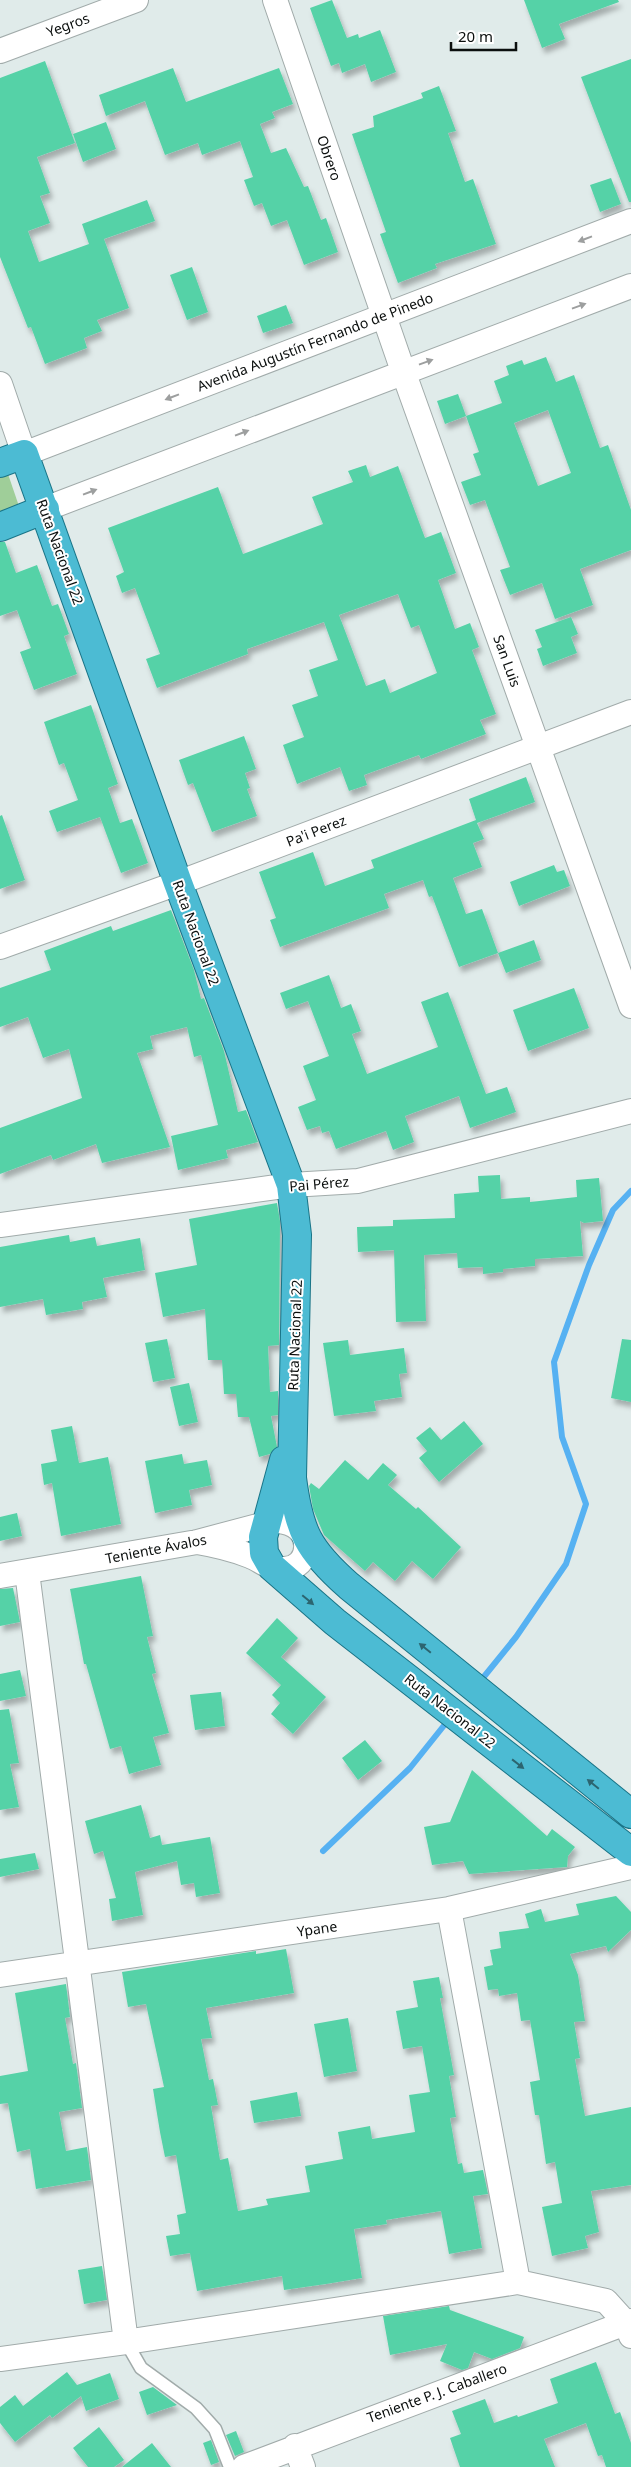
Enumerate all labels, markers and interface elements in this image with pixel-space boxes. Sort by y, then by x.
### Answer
street label: Yegros [44,8,92,41]
scale bar [451,20,516,52]
text: 20 m [458,26,493,46]
street label: Obrero [313,133,346,183]
one-way arrow [578,235,593,243]
street label: Avenida Augustín Fernando de Pinedo [194,288,436,395]
one-way arrow [571,302,586,309]
one-way arrow [419,358,434,366]
one-way arrow [164,393,179,401]
one-way arrow [235,429,250,437]
one-way arrow [83,488,98,496]
street label: Ruta Nacional 22 [33,496,88,607]
street label: San Luis [489,632,526,690]
street label: Pa'i Perez [283,810,349,851]
street label: Ruta Nacional 22 [169,877,224,988]
street label: Pai Pérez [288,1171,350,1196]
street label: Ruta Nacional 22 [283,1279,306,1391]
street label: Teniente Ávalos [104,1529,208,1568]
one-way arrow [301,1594,314,1605]
one-way arrow [419,1643,432,1654]
street label: Ruta Nacional 22 [401,1669,500,1752]
one-way arrow [511,1758,524,1769]
one-way arrow [587,1778,600,1789]
street label: Ypane [296,1916,338,1941]
street label: Teniente P. J. Caballero [364,2358,509,2427]

